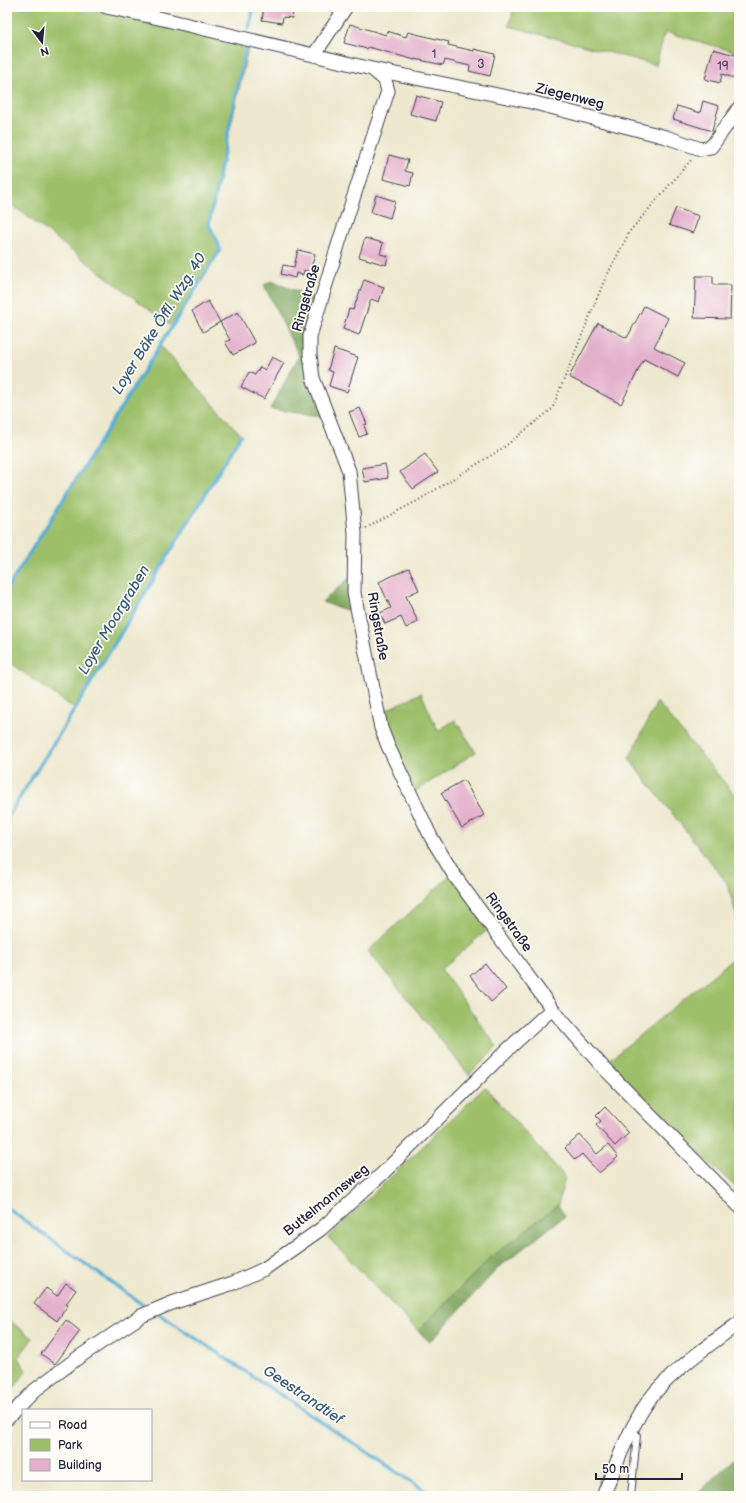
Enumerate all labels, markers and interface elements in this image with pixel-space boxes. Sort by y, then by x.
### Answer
north arrow [22,22,62,62]
text: N [39,44,50,59]
house number: 1 [432,47,436,62]
house number: 3 [477,57,485,72]
house number: 19 [717,59,729,74]
street label: Ziegenweg [533,79,606,113]
water label: Loyer Bäke Öffl. Wzg. 40 [108,250,210,398]
street label: Ringstraße [288,262,324,334]
water label: Loyer Moorgraben [74,562,154,678]
street label: Ringstraße [364,590,392,662]
street label: Ringstraße [482,889,536,955]
street label: Buttelmannsweg [280,1160,372,1240]
water label: Geestrandtief [259,1361,348,1430]
legend [22,1409,152,1481]
text: Road [58,1418,87,1433]
text: Park [58,1438,82,1453]
scale bar [596,1455,682,1481]
text: Building [58,1458,102,1473]
text: 50 m [602,1462,629,1477]

